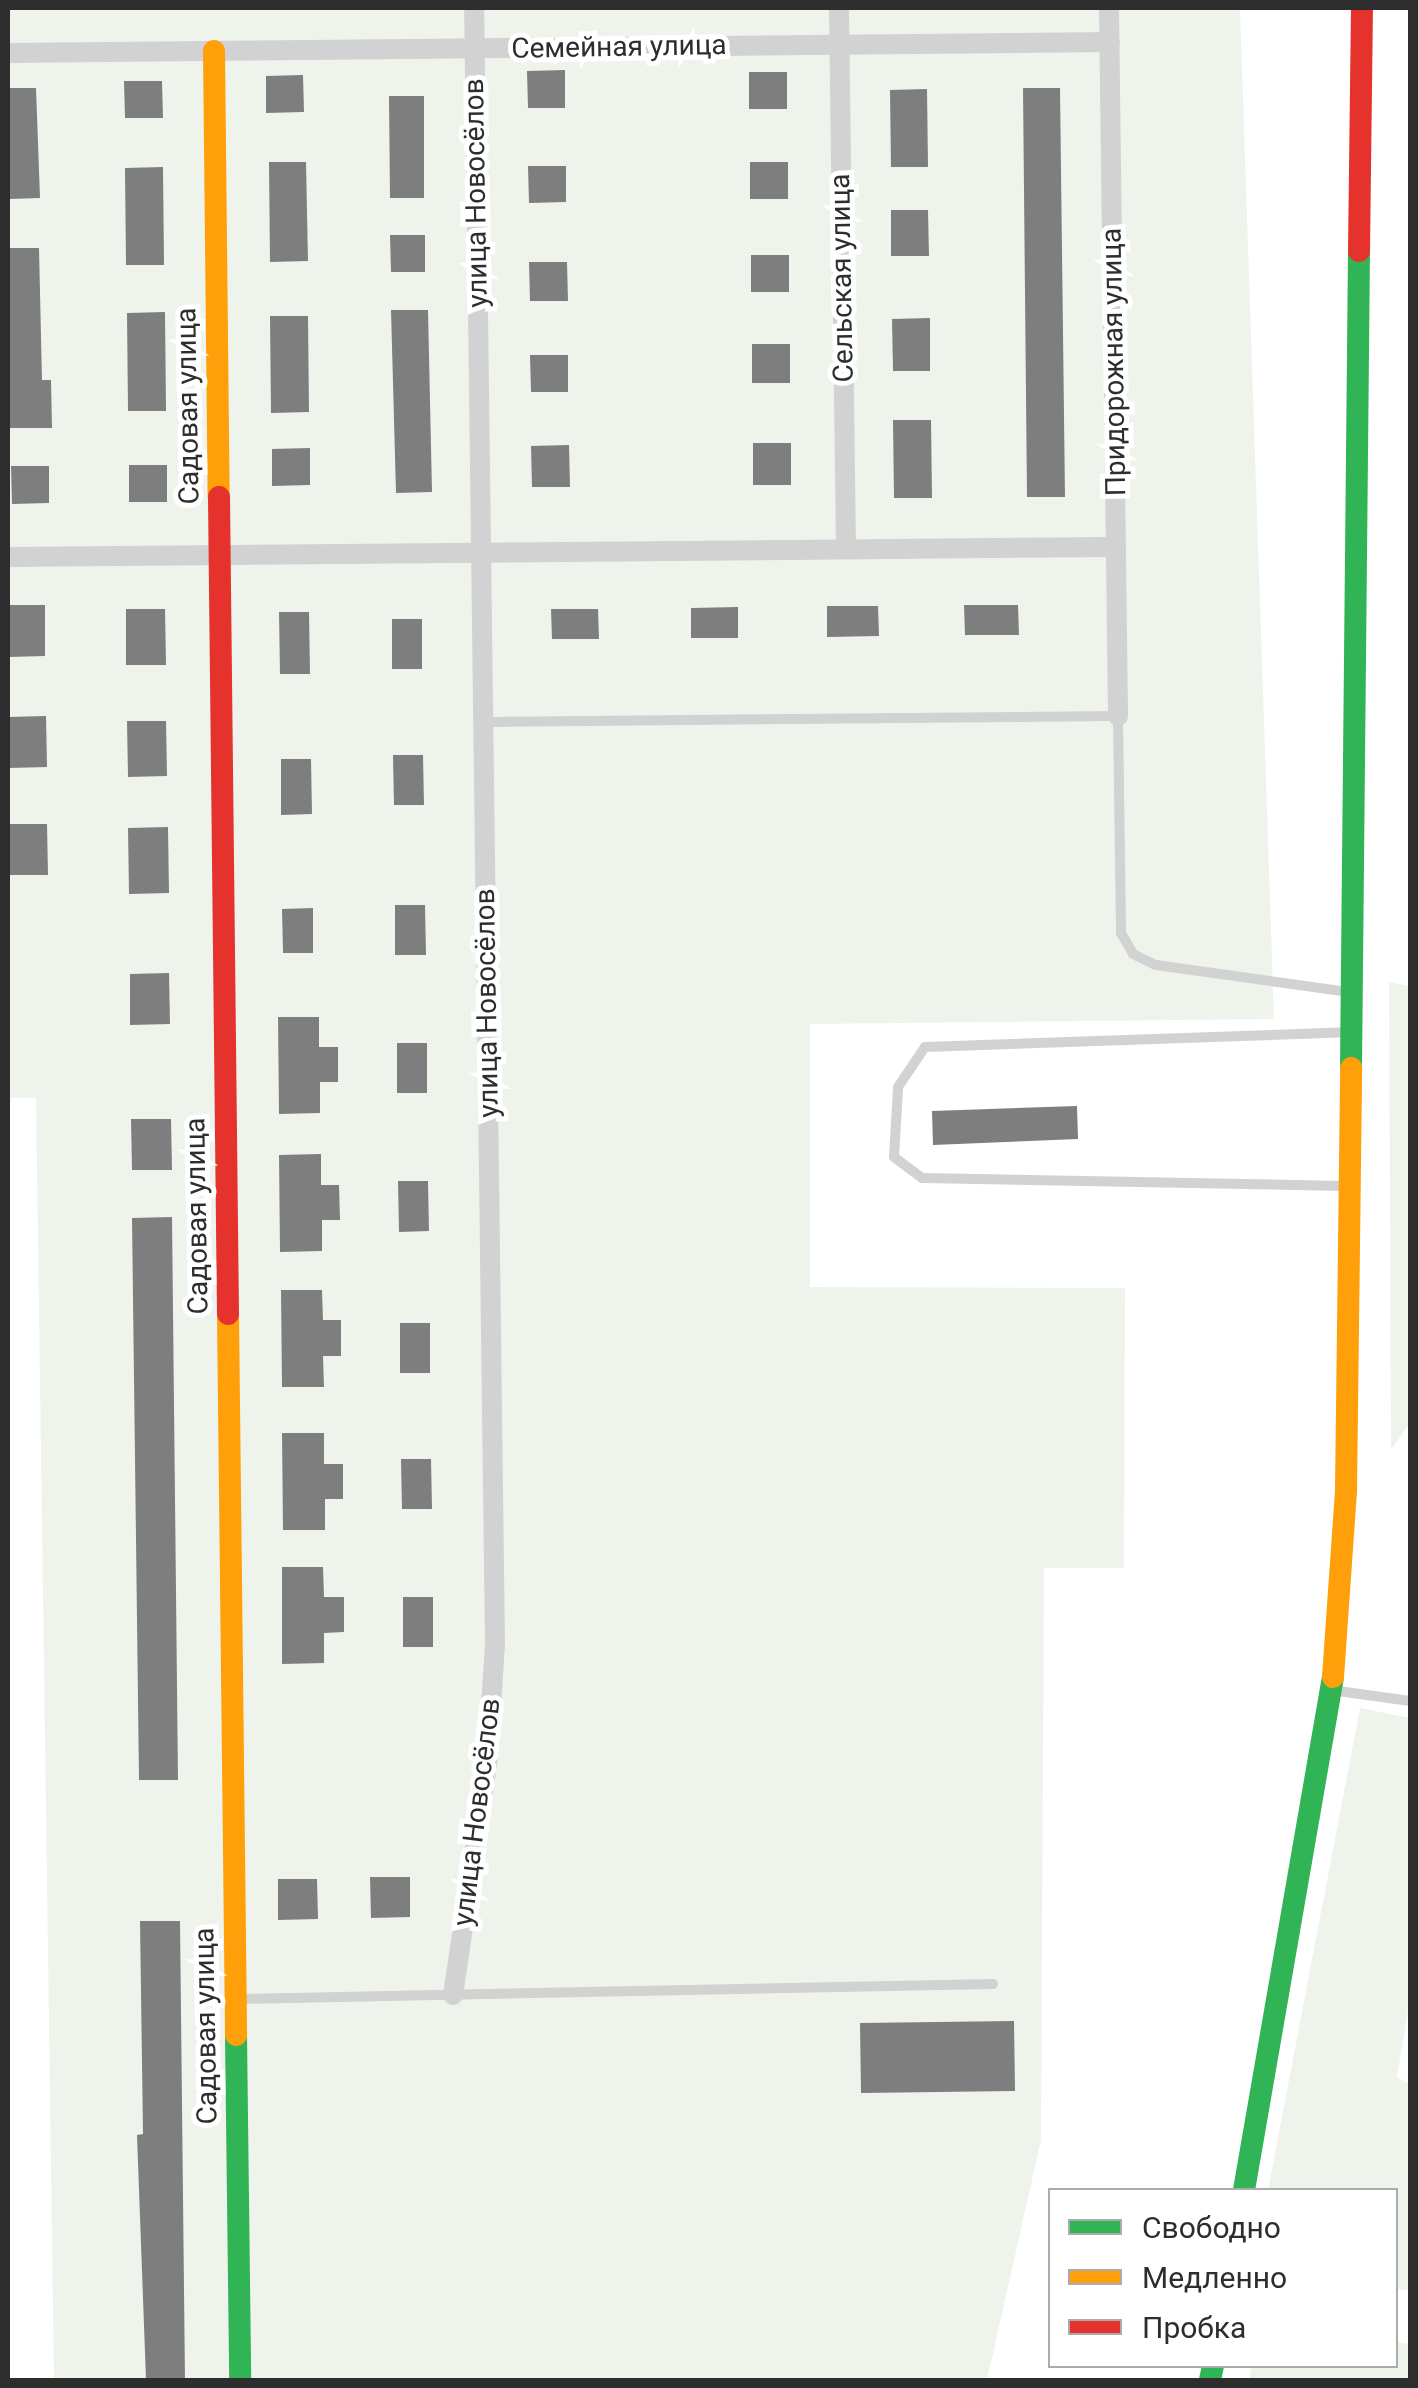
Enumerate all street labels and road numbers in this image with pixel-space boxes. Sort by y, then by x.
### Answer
street label: Семейная улица [511,28,727,66]
street label: улица Новосёлов [457,78,495,308]
street label: Сельская улица [823,173,861,383]
street label: Придорожная улица [1095,228,1133,496]
street label: Садовая улица [169,307,207,505]
street label: улица Новосёлов [468,888,506,1118]
street label: Садовая улица [178,1117,216,1315]
street label: улица Новосёлов [446,1696,508,1928]
street label: Садовая улица [187,1927,225,2125]

